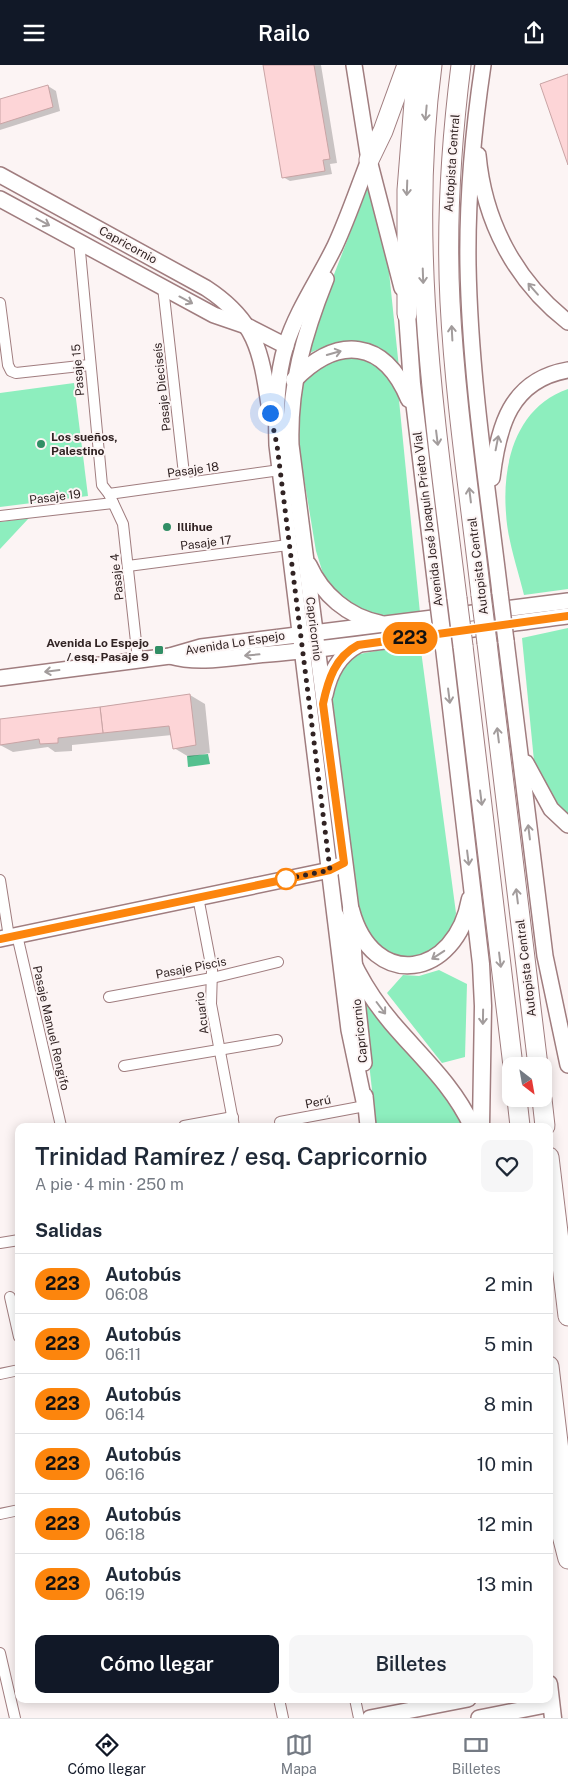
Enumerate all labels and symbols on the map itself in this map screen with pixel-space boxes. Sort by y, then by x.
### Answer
one-way arrow [422,105,431,121]
street label: Autopista Central [442,113,462,212]
one-way arrow [403,180,412,196]
one-way arrow [35,218,50,227]
street label: Capricornio [97,223,160,267]
one-way arrow [418,268,427,284]
one-way arrow [527,282,539,295]
one-way arrow [178,295,192,305]
one-way arrow [447,325,456,341]
street label: Pasaje Dieciseís [150,342,174,432]
street label: Pasaje 15 [69,343,87,397]
one-way arrow [325,347,341,357]
your location [258,401,283,426]
one-way arrow [432,429,442,445]
place label: Los sueños, Palestino [51,430,118,458]
street label: Avenida José Joaquín Prieto Vial [410,430,446,607]
one-way arrow [493,436,502,452]
marker: Los sueños, Palestino [35,438,47,450]
street label: Pasaje 18 [166,459,220,481]
street label: Pasaje 19 [28,487,82,507]
one-way arrow [465,487,475,503]
street label: Autopista Central [465,516,491,616]
place label: Illihue [177,520,213,534]
marker: Illihue [161,521,173,533]
street label: Pasaje 17 [179,533,233,553]
street label: Pasaje 4 [108,552,126,601]
street label: Capricornio [303,596,325,662]
line badge: 223 [381,622,439,654]
street label: Avenida Lo Espejo [184,628,286,658]
place label: Avenida Lo Espejo / esq. Pasaje 9 [46,636,149,664]
marker: Avenida Lo Espejo / esq. Pasaje 9 [153,644,165,656]
one-way arrow [244,650,260,660]
one-way arrow [45,666,61,676]
one-way arrow [444,688,454,704]
one-way arrow [493,727,503,743]
one-way arrow [476,790,486,806]
one-way arrow [524,824,534,840]
one-way arrow [463,849,473,865]
unlabelled marker [275,868,297,890]
one-way arrow [512,889,522,905]
street label: Autopista Central [513,918,539,1018]
one-way arrow [432,950,446,960]
one-way arrow [495,951,505,967]
street label: Pasaje Piscis [154,954,228,982]
street label: Pasaje Manuel Rengifo [30,964,72,1092]
street label: Acuario [192,991,212,1035]
street label: Capricornio [350,998,370,1064]
one-way arrow [375,1001,386,1014]
one-way arrow [478,1009,488,1025]
north arrow [502,1057,552,1107]
street label: Perú [304,1093,332,1111]

